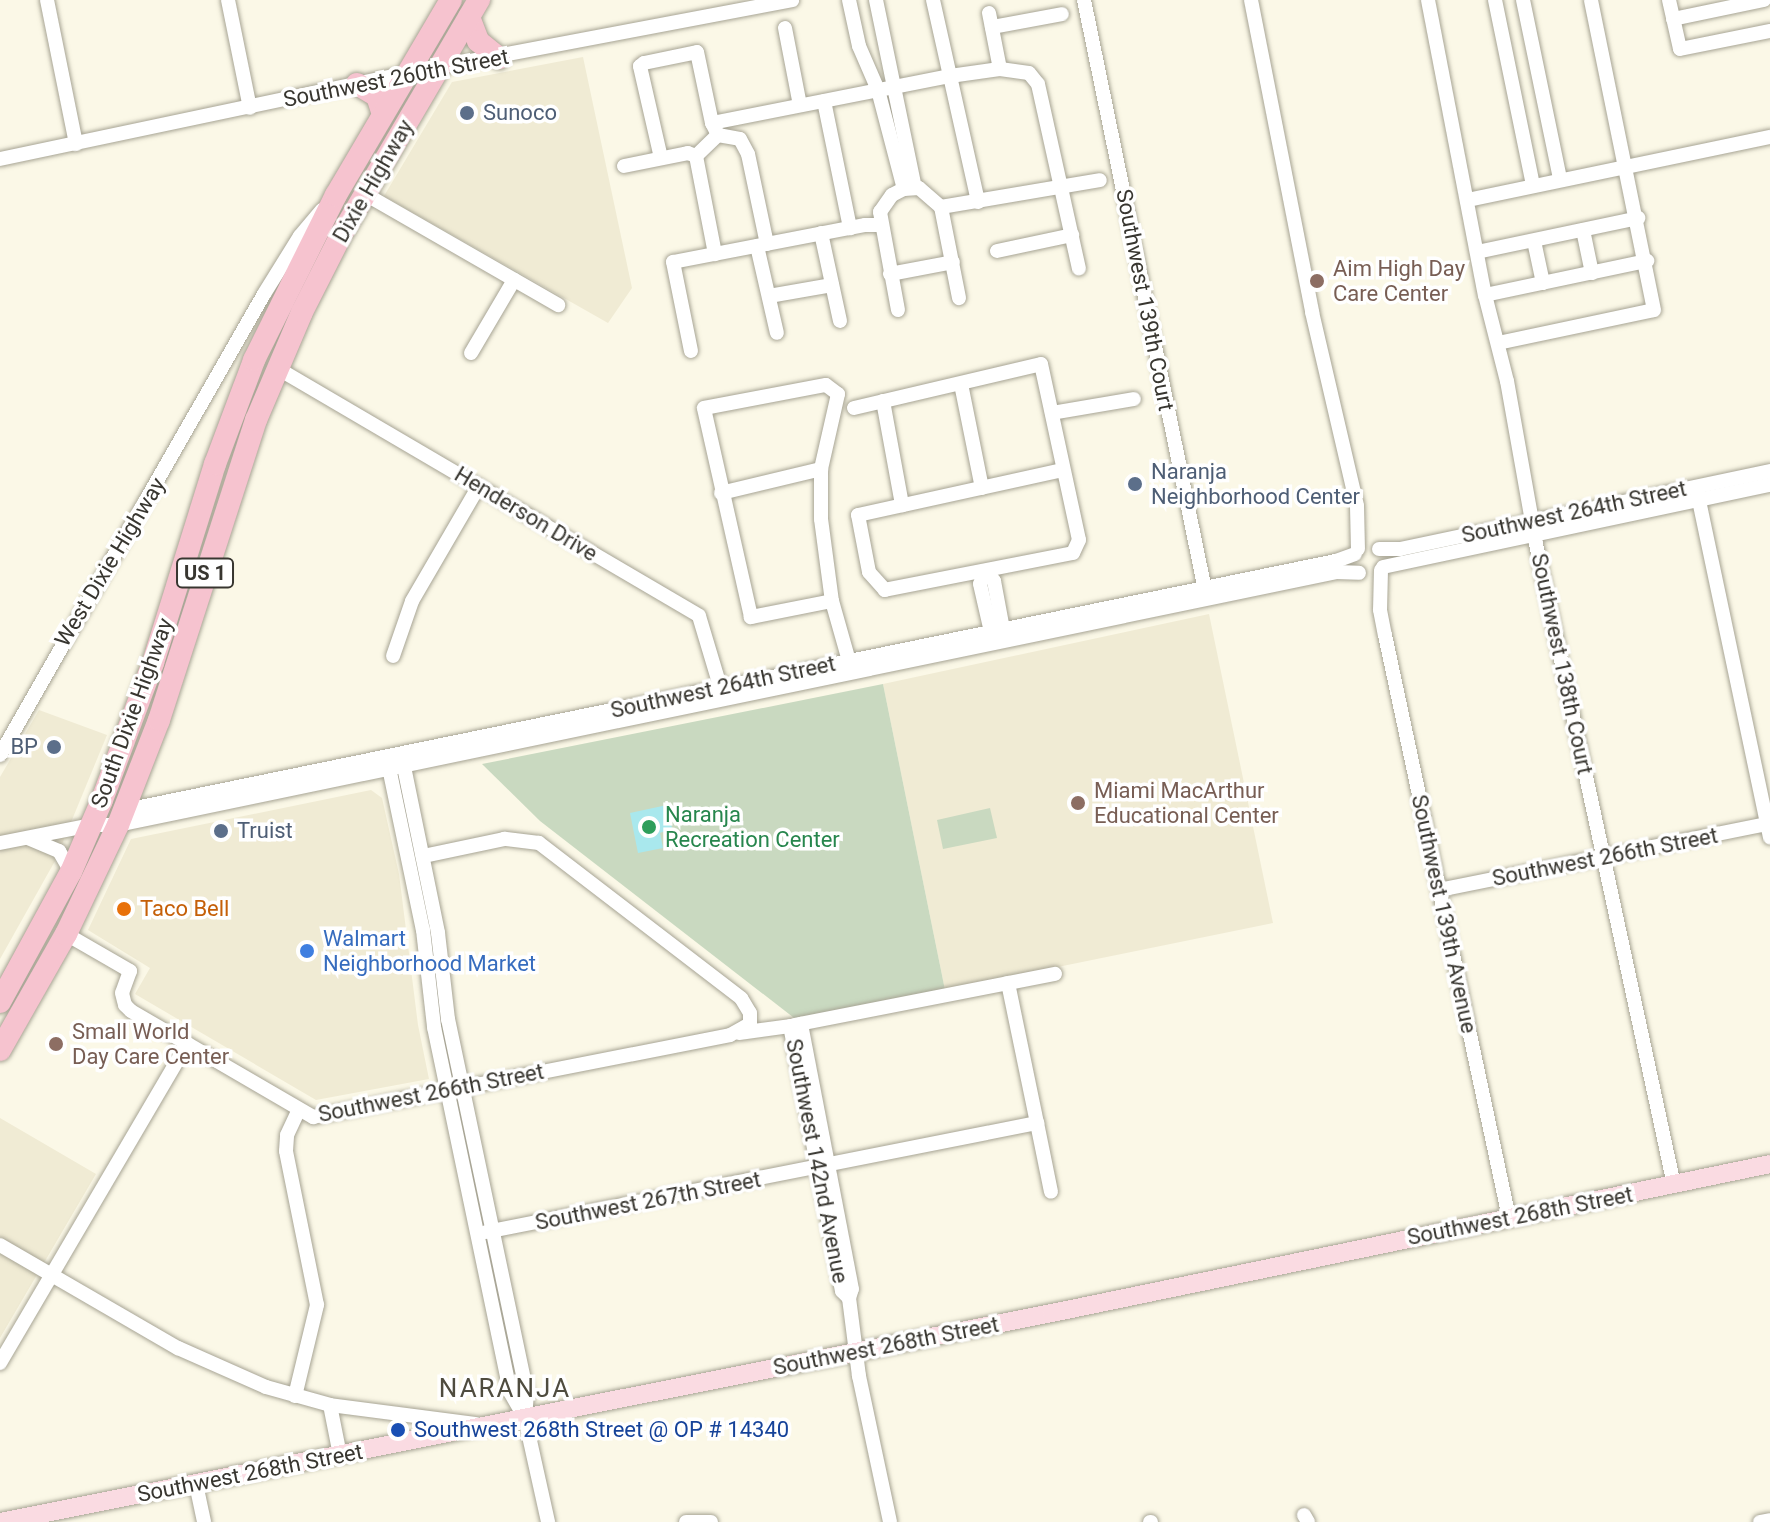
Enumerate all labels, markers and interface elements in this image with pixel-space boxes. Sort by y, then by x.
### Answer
street label: Southwest 260th Street [281,43,511,113]
place label: Sunoco [483,100,557,126]
marker: Sunoco [458,104,476,122]
street label: Dixie Highway [327,115,419,247]
street label: Southwest 139th Court [1111,187,1179,413]
place label: Aim High Day Care Center [1333,255,1465,306]
marker: Aim High Day Care Center [1308,272,1326,290]
place label: Naranja Neighborhood Center [1151,458,1360,510]
street label: Henderson Drive [450,461,602,567]
street label: West Dixie Highway [49,473,171,651]
marker: Naranja Neighborhood Center [1126,475,1144,493]
street label: Southwest 264th Street [1459,475,1689,549]
street label: Southwest 138th Court [1526,551,1598,777]
road number: US 1 [175,557,235,589]
street label: South Dixie Highway [85,615,179,811]
street label: Southwest 264th Street [608,650,838,724]
place label: BP [10,734,38,760]
marker: BP [45,738,63,756]
place label: Miami MacArthur Educational Center [1094,777,1279,828]
street label: Southwest 139th Avenue [1406,792,1482,1036]
marker: Miami MacArthur Educational Center [1069,794,1087,812]
place label: Naranja Recreation Center [665,801,840,852]
place label: Truist [237,818,293,844]
marker: Naranja Recreation Center [640,818,658,836]
marker: Truist [212,822,230,840]
street label: Southwest 266th Street [1490,822,1720,892]
place label: Taco Bell [140,896,229,922]
marker: Taco Bell [115,900,133,918]
place label: Walmart Neighborhood Market [323,925,536,976]
marker: Walmart Neighborhood Market [298,942,316,960]
place label: Small World Day Care Center [72,1018,229,1070]
marker: Small World Day Care Center [47,1035,65,1053]
street label: Southwest 142nd Avenue [780,1037,854,1285]
street label: Southwest 266th Street [316,1058,546,1128]
street label: Southwest 267th Street [533,1166,763,1236]
street label: Southwest 268th Street [1405,1181,1635,1251]
street label: Southwest 268th Street [771,1311,1001,1381]
district label: NARANJA [439,1373,571,1405]
place label: Southwest 268th Street @ OP # 14340 [414,1417,789,1443]
marker: Southwest 268th Street @ OP # 14340 [389,1421,407,1439]
street label: Southwest 268th Street [135,1438,365,1508]

